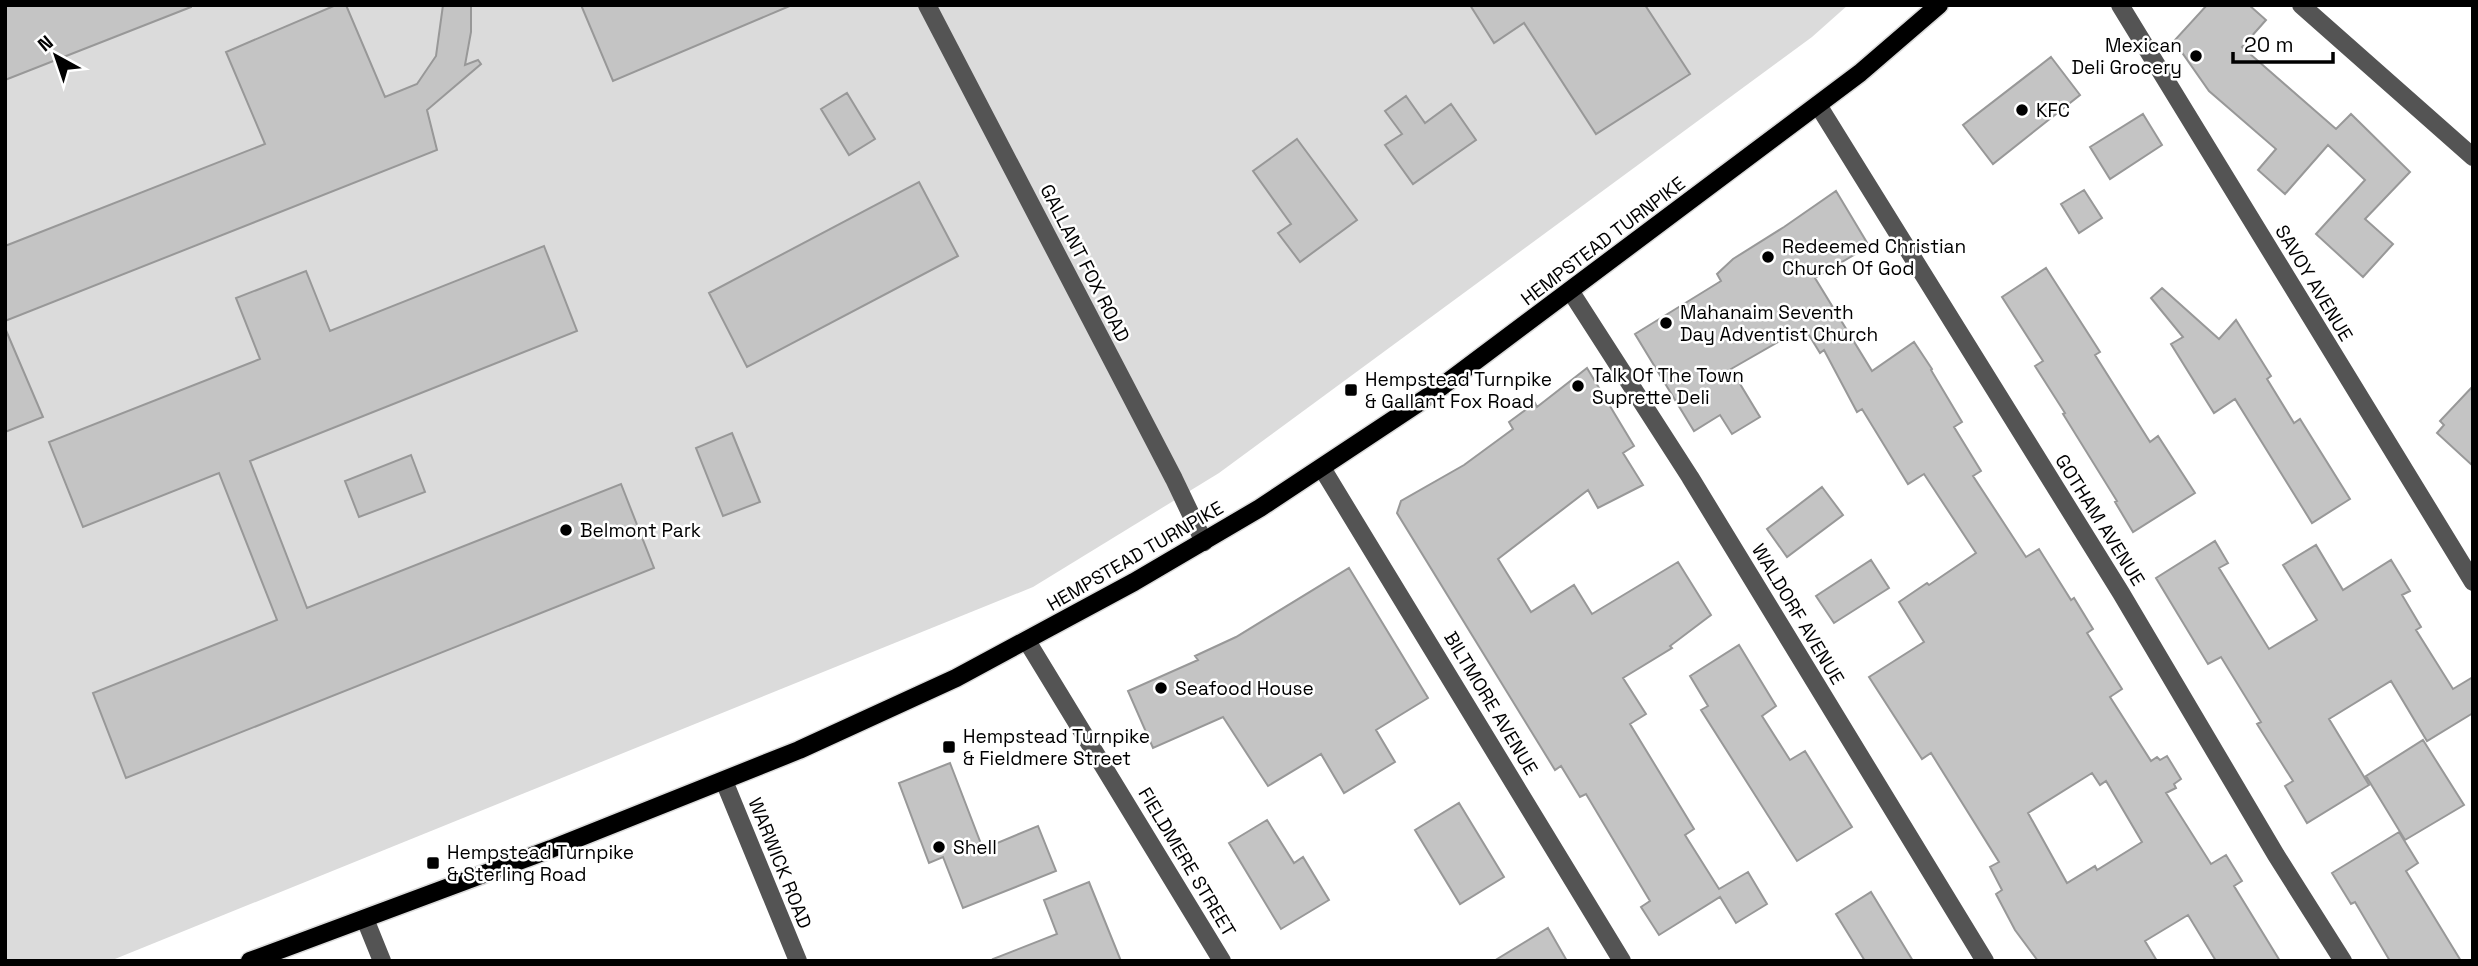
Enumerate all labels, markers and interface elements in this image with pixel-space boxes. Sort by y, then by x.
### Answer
north arrow [21,21,91,91]
scale bar [2233,21,2333,65]
text: N [32,30,58,57]
text: 20 m [2244,31,2294,58]
place label: Mexican Deli Grocery [2071,33,2182,80]
marker: Mexican Deli Grocery [2188,48,2204,64]
place label: KFC [2036,98,2070,123]
marker: KFC [2014,102,2030,118]
street label: HEMPSTEAD TURNPIKE [1516,171,1690,311]
street label: GALLANT FOX ROAD [1034,180,1136,346]
street label: SAVOY AVENUE [2269,220,2359,346]
place label: Redeemed Christian Church Of God [1782,234,1966,281]
marker: Redeemed Christian Church Of God [1760,249,1776,265]
place label: Mahanaim Seventh Day Adventist Church [1680,300,1878,347]
marker: Mahanaim Seventh Day Adventist Church [1658,315,1674,331]
place label: Talk Of The Town Suprette Deli [1592,363,1744,410]
place label: Hempstead Turnpike & Gallant Fox Road [1365,367,1552,414]
marker: Talk Of The Town Suprette Deli [1570,378,1586,394]
marker: Hempstead Turnpike & Gallant Fox Road [1343,382,1359,398]
street label: GOTHAM AVENUE [2049,449,2151,591]
street label: HEMPSTEAD TURNPIKE [1042,495,1228,617]
place label: Belmont Park [580,518,701,543]
marker: Belmont Park [558,522,574,538]
street label: WALDORF AVENUE [1746,539,1850,689]
street label: BILTMORE AVENUE [1438,627,1544,779]
place label: Seafood House [1175,676,1314,701]
marker: Seafood House [1153,680,1169,696]
place label: Hempstead Turnpike & Fieldmere Street [963,724,1150,771]
marker: Hempstead Turnpike & Fieldmere Street [941,739,957,755]
street label: FIELDMERE STREET [1132,783,1242,941]
street label: WARWICK ROAD [742,794,818,932]
place label: Shell [953,835,997,860]
marker: Shell [931,839,947,855]
place label: Hempstead Turnpike & Sterling Road [447,840,634,887]
marker: Hempstead Turnpike & Sterling Road [425,855,441,871]

